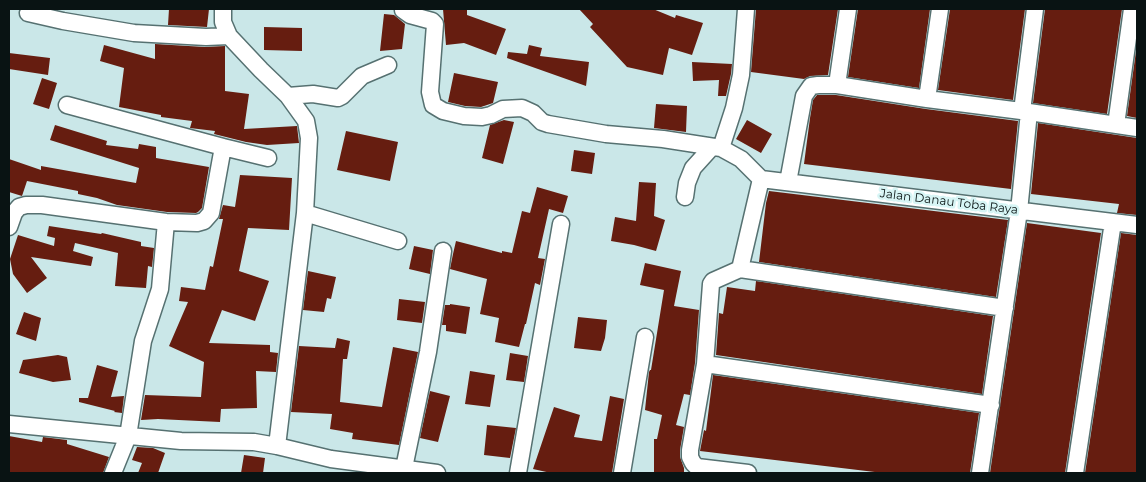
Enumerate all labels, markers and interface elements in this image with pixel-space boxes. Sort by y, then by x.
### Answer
street label: Jalan Danau Toba Raya [879,186,1019,218]

